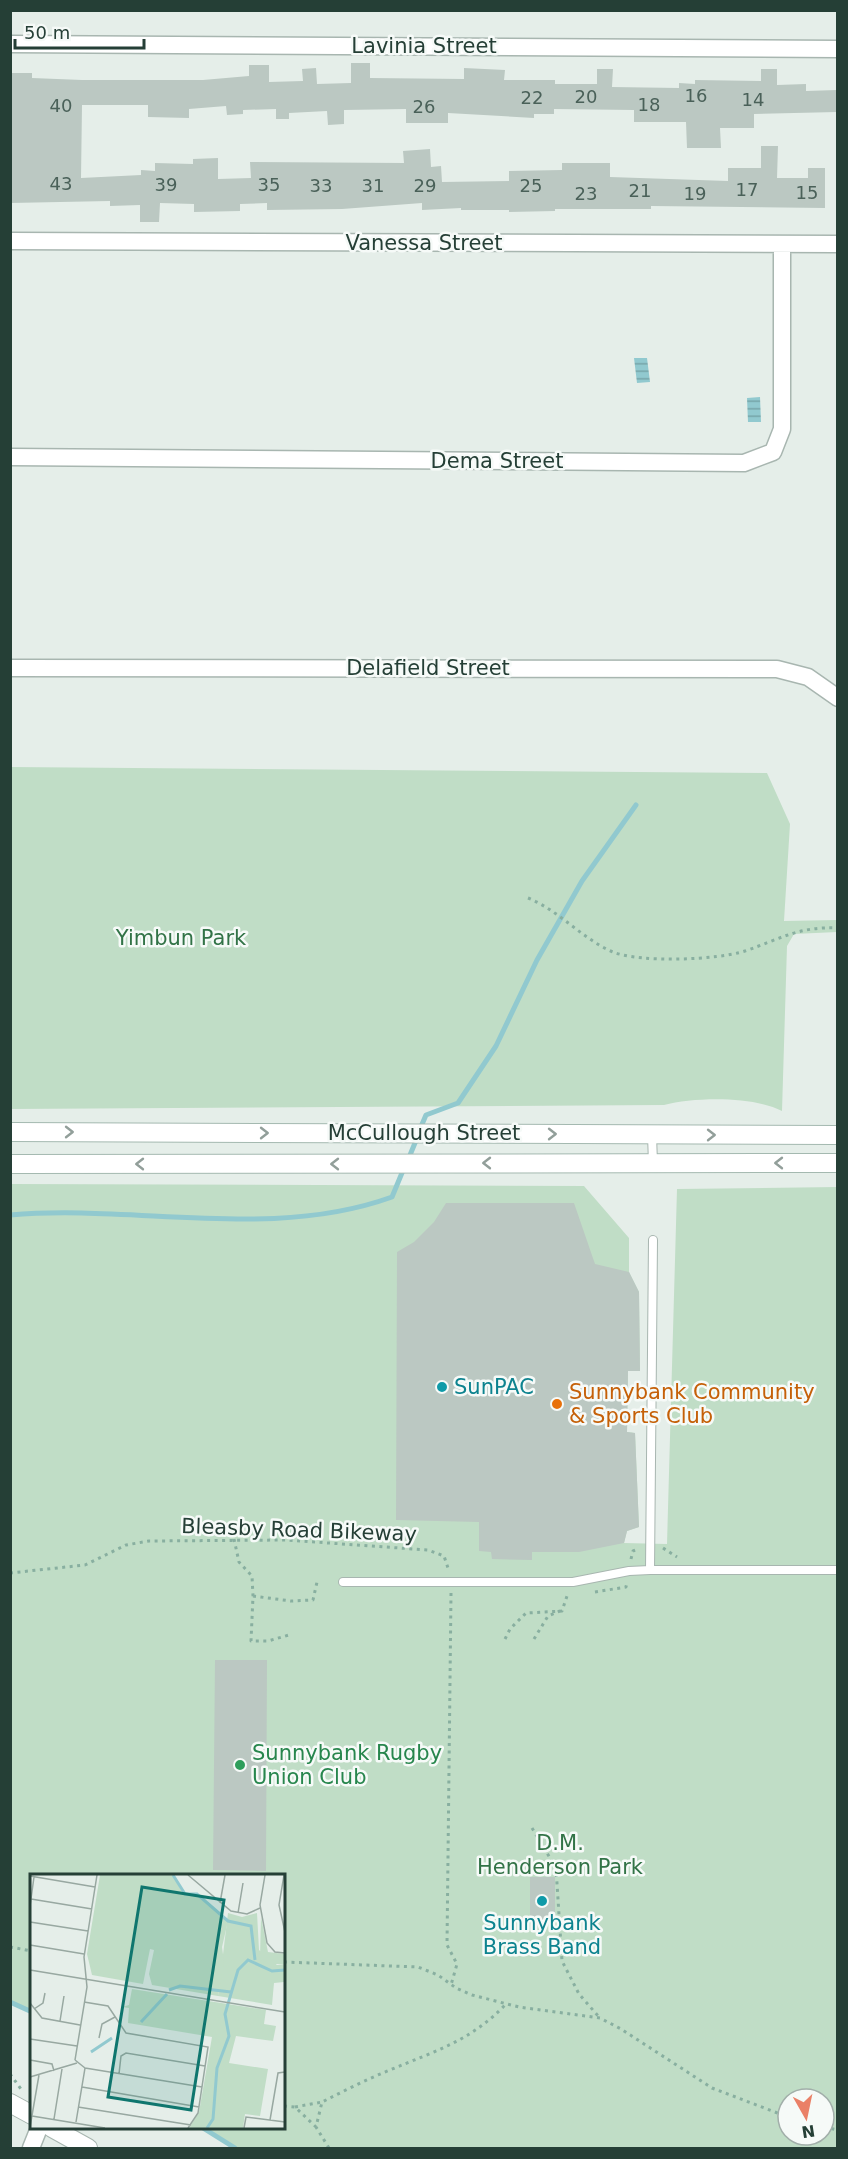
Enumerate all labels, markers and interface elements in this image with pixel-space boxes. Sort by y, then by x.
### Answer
scale bar [15,12,144,50]
text: 50 m [24,22,70,43]
street label: Lavinia Street [351,34,497,58]
house number: 16 [685,85,707,106]
house number: 20 [575,86,597,107]
house number: 22 [521,87,543,108]
house number: 14 [742,89,764,110]
house number: 18 [638,94,660,115]
house number: 40 [50,95,72,116]
house number: 26 [413,96,435,117]
house number: 43 [50,173,72,194]
house number: 39 [155,174,177,195]
house number: 35 [258,174,280,195]
house number: 33 [310,175,332,196]
house number: 31 [362,175,384,196]
house number: 29 [414,175,436,196]
house number: 25 [520,175,542,196]
house number: 17 [736,179,758,200]
house number: 21 [629,180,651,201]
house number: 15 [796,182,818,203]
house number: 23 [575,183,597,204]
house number: 19 [684,183,706,204]
street label: Vanessa Street [345,231,503,255]
street label: Dema Street [431,449,563,473]
street label: Delafield Street [346,656,510,680]
park label: Yimbun Park [115,926,247,950]
street label: McCullough Street [328,1121,520,1145]
one-way arrow [64,1126,73,1138]
one-way arrow [259,1127,268,1139]
one-way arrow [548,1128,557,1140]
one-way arrow [706,1129,715,1141]
one-way arrow [483,1157,492,1170]
one-way arrow [775,1157,784,1169]
one-way arrow [136,1158,145,1170]
one-way arrow [331,1158,340,1170]
place label: SunPAC [454,1375,534,1399]
marker: SunPAC [435,1380,449,1394]
place label: Sunnybank Community & Sports Club [569,1380,815,1428]
marker: Sunnybank Community & Sports Club [550,1397,564,1411]
street label: Bleasby Road Bikeway [181,1514,417,1546]
place label: Sunnybank Rugby Union Club [252,1741,442,1789]
marker: Sunnybank Rugby Union Club [233,1758,247,1772]
park label: D.M. Henderson Park [477,1831,644,1879]
inset map [30,1874,285,2129]
marker: Sunnybank Brass Band [535,1894,549,1908]
place label: Sunnybank Brass Band [483,1911,602,1959]
north arrow [776,2087,836,2147]
text: N [800,2121,816,2142]

